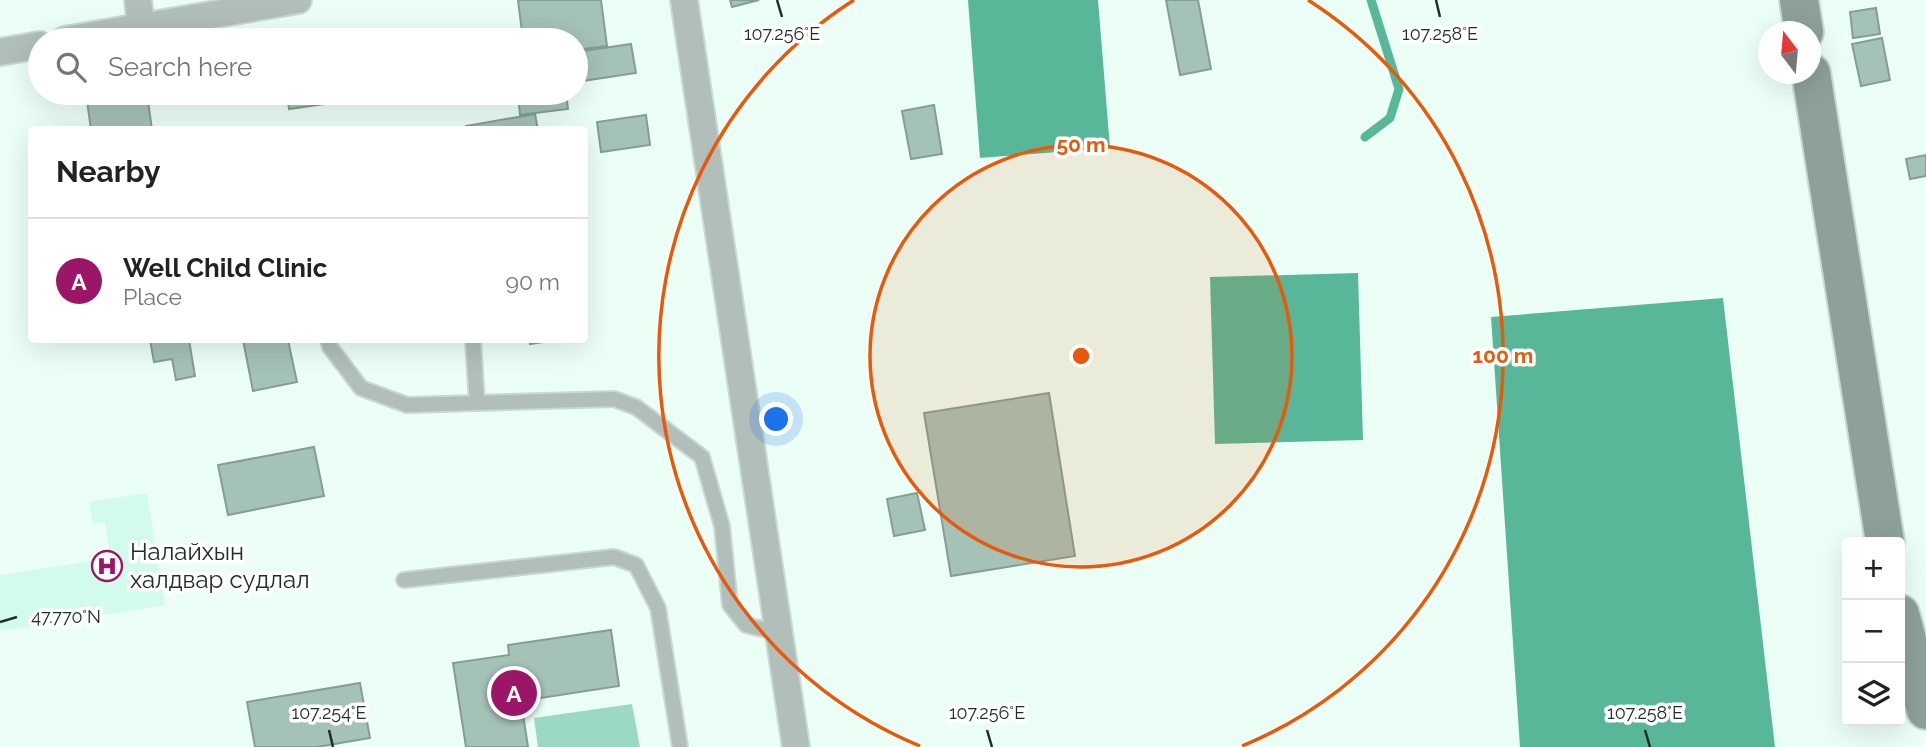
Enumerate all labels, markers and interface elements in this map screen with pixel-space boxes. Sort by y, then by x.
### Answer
north arrow [1758,21,1821,84]
text: 107.256°E [744,23,820,44]
text: 107.258°E [1402,23,1478,44]
search box [28,28,588,105]
icon: search [52,48,90,86]
text: Search here [108,52,252,82]
text: 50 m [1056,132,1106,157]
text: Nearby [56,154,160,189]
text: Well Child Clinic [123,253,327,283]
text: A [71,268,87,295]
text: 90 m [505,268,560,295]
text: Place [123,283,182,310]
text: 100 m [1473,343,1533,368]
centre of rings [1069,344,1093,368]
your location [759,402,793,436]
place label: Налайхын халдвар судлал [130,537,310,594]
map controls [1842,537,1905,726]
button: + [1842,537,1905,600]
hospital icon: Налайхын халдвар судлал [90,549,124,583]
button: − [1842,600,1905,663]
text: 47.770°N [31,606,101,627]
button: layers [1842,663,1905,726]
pin: A [491,667,537,719]
text: 107.254°E [292,702,367,723]
text: 107.256°E [949,702,1025,723]
text: 107.258°E [1607,702,1683,723]

